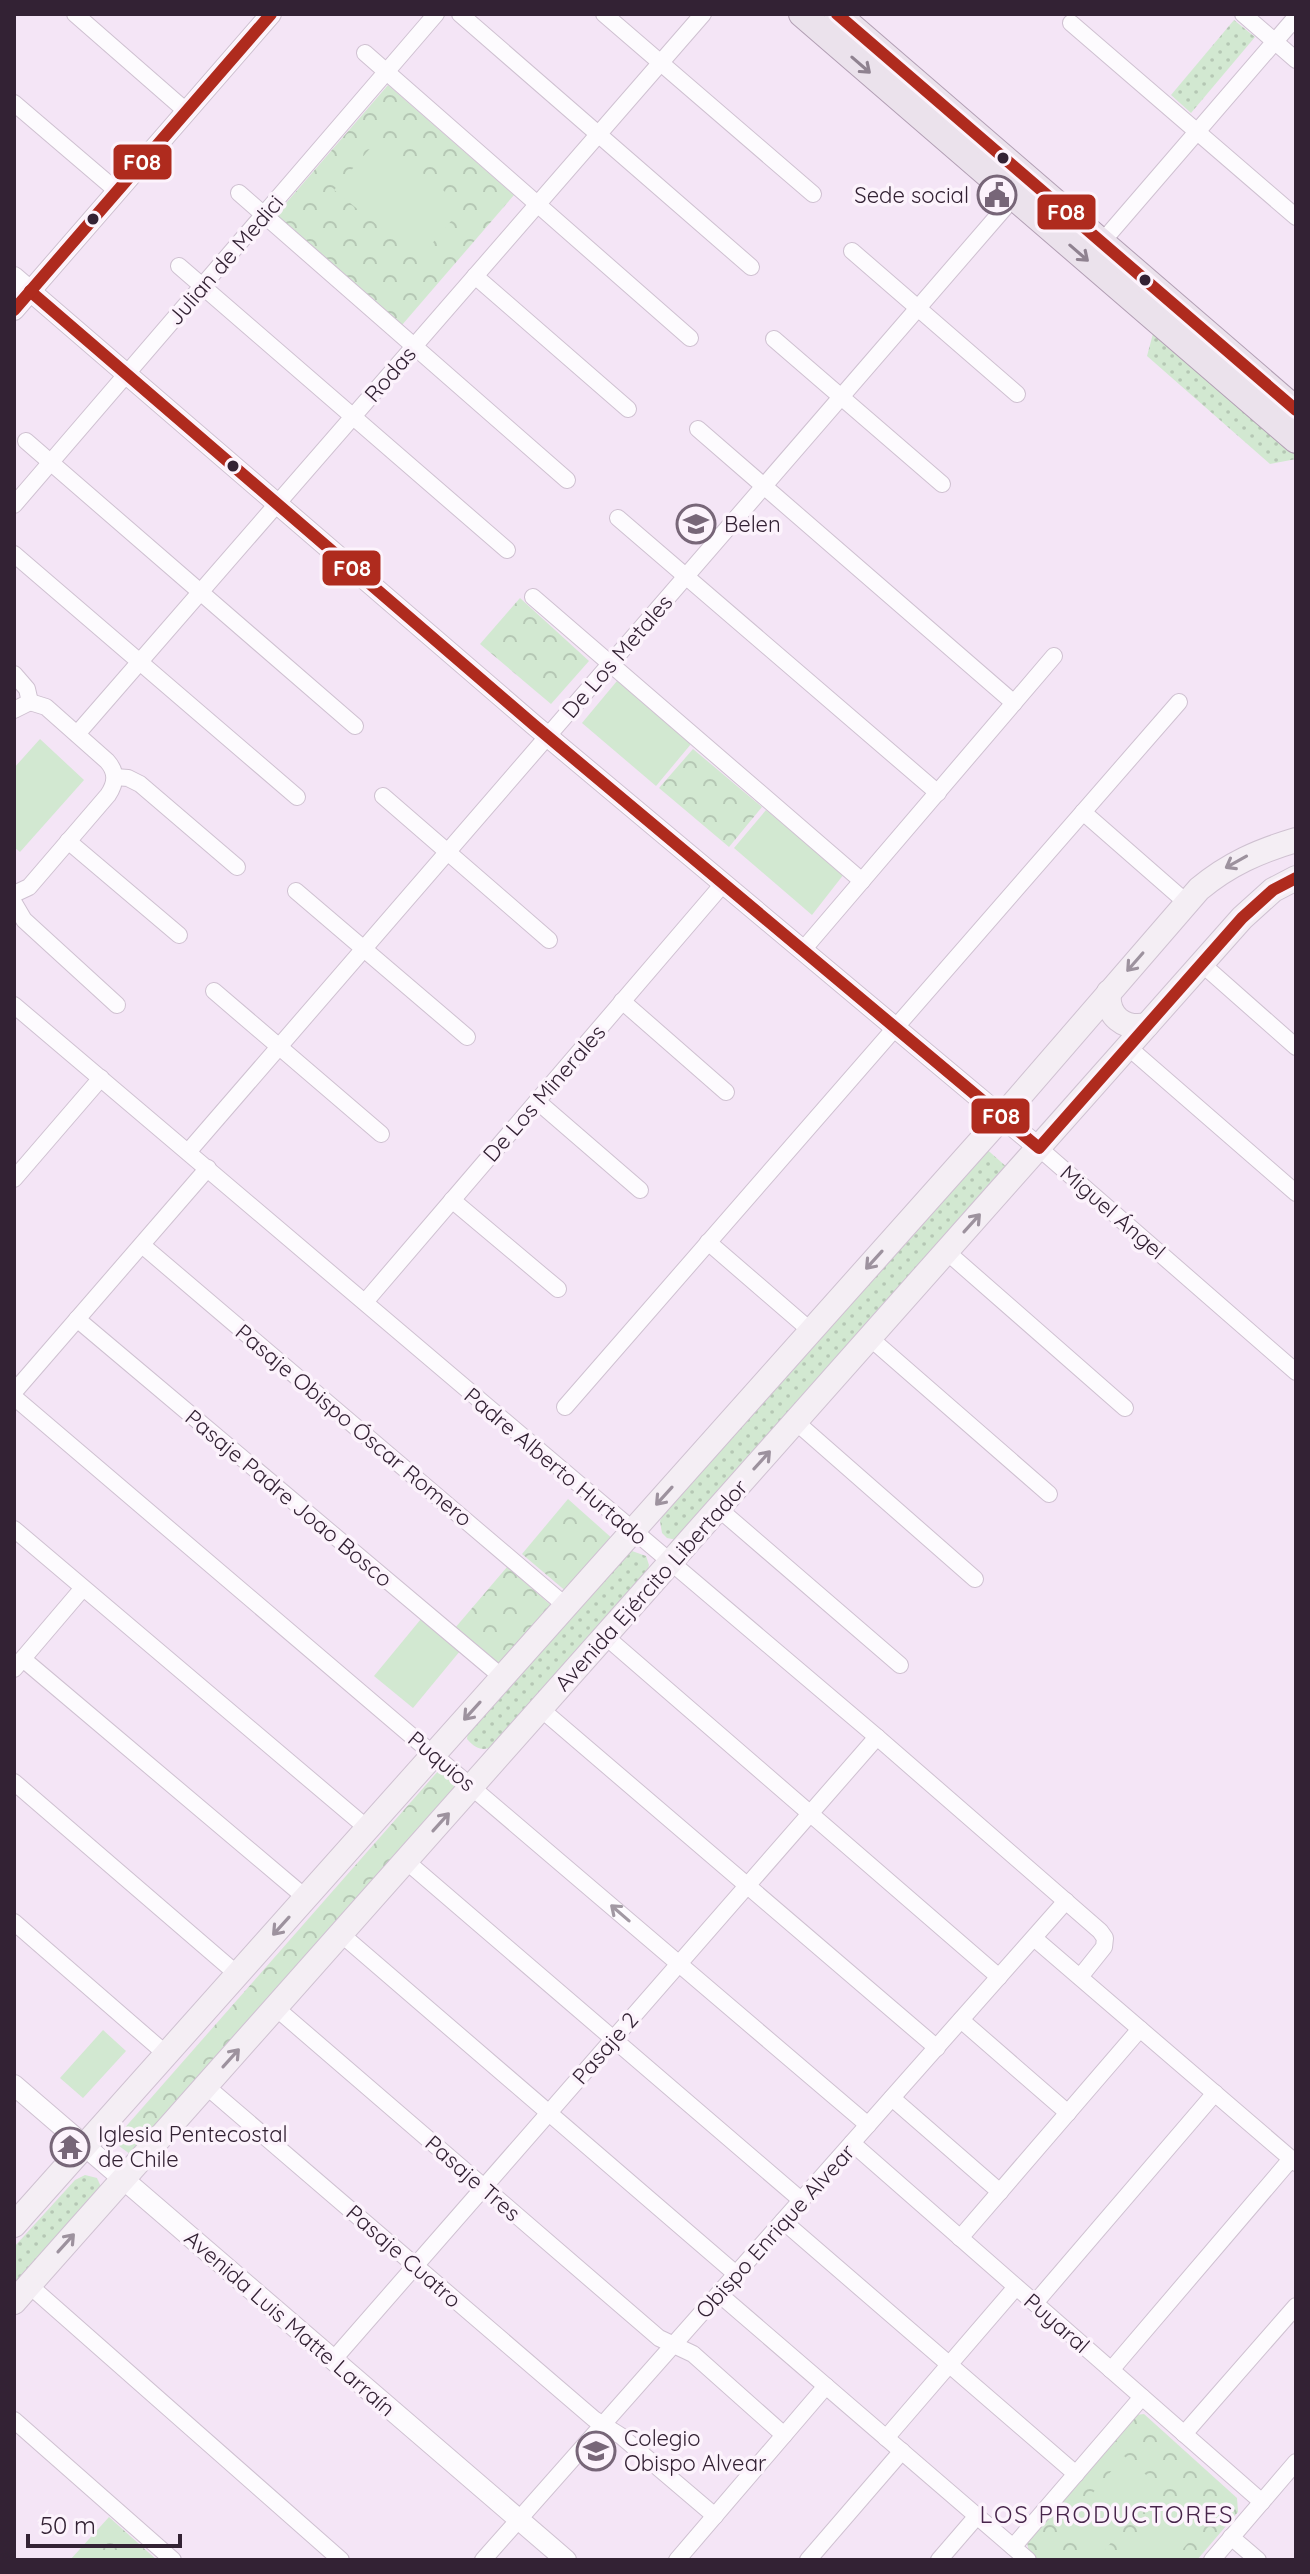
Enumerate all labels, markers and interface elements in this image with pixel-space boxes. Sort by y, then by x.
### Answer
one-way arrow [851,56,871,74]
line badge: F08 [112,143,173,181]
text: F08 [123,148,161,176]
unlabelled marker [995,150,1011,166]
public building icon: Sede social [976,174,1018,216]
place label: Sede social [854,181,969,209]
street label: Julian de Medici [161,189,289,331]
line badge: F08 [1036,193,1097,231]
text: F08 [1047,198,1085,226]
unlabelled marker [85,211,101,227]
one-way arrow [1069,244,1089,262]
unlabelled marker [1137,272,1153,288]
street label: Rodas [358,340,422,408]
unlabelled marker [225,458,241,474]
school or university icon: Belen [675,503,717,545]
place label: Belen [724,510,781,538]
line badge: F08 [321,549,382,587]
text: F08 [333,554,371,582]
street label: De Los Metales [556,588,678,724]
one-way arrow [1225,855,1248,871]
one-way arrow [1127,951,1145,971]
street label: De Los Minerales [477,1019,611,1167]
line badge: F08 [970,1097,1031,1135]
text: F08 [982,1102,1020,1130]
street label: Miguel Ángel [1055,1159,1171,1265]
one-way arrow [963,1214,981,1234]
one-way arrow [866,1249,884,1269]
street label: Pasaje Obispo Óscar Romero [230,1318,478,1532]
street label: Padre Alberto Hurtado [459,1381,653,1551]
street label: Pasaje Padre Joao Bosco [180,1403,398,1593]
one-way arrow [753,1450,771,1470]
street label: Avenida Ejército Libertador [548,1473,754,1697]
one-way arrow [655,1485,673,1505]
one-way arrow [464,1700,482,1720]
street label: Puquios [402,1725,482,1797]
one-way arrow [431,1812,449,1832]
one-way arrow [610,1904,631,1922]
one-way arrow [272,1915,290,1935]
street label: Pasaje 2 [566,2006,644,2090]
one-way arrow [222,2048,240,2068]
place label: Iglesia Pentecostal de Chile [98,2120,288,2173]
temple icon: Iglesia Pentecostal de Chile [49,2126,91,2168]
street label: Pasaje Tres [420,2129,526,2227]
street label: Obispo Enrique Alvear [689,2138,861,2324]
street label: Pasaje Cuatro [341,2198,467,2314]
street label: Avenida Luis Matte Larraín [179,2224,401,2422]
one-way arrow [57,2234,75,2254]
street label: Puyaral [1018,2287,1096,2359]
place label: Colegio Obispo Alvear [624,2424,767,2477]
school or university icon: Colegio Obispo Alvear [575,2430,617,2472]
scale bar [28,2498,180,2548]
district label: LOS PRODUCTORES [979,2499,1235,2529]
text: 50 m [40,2510,96,2540]

